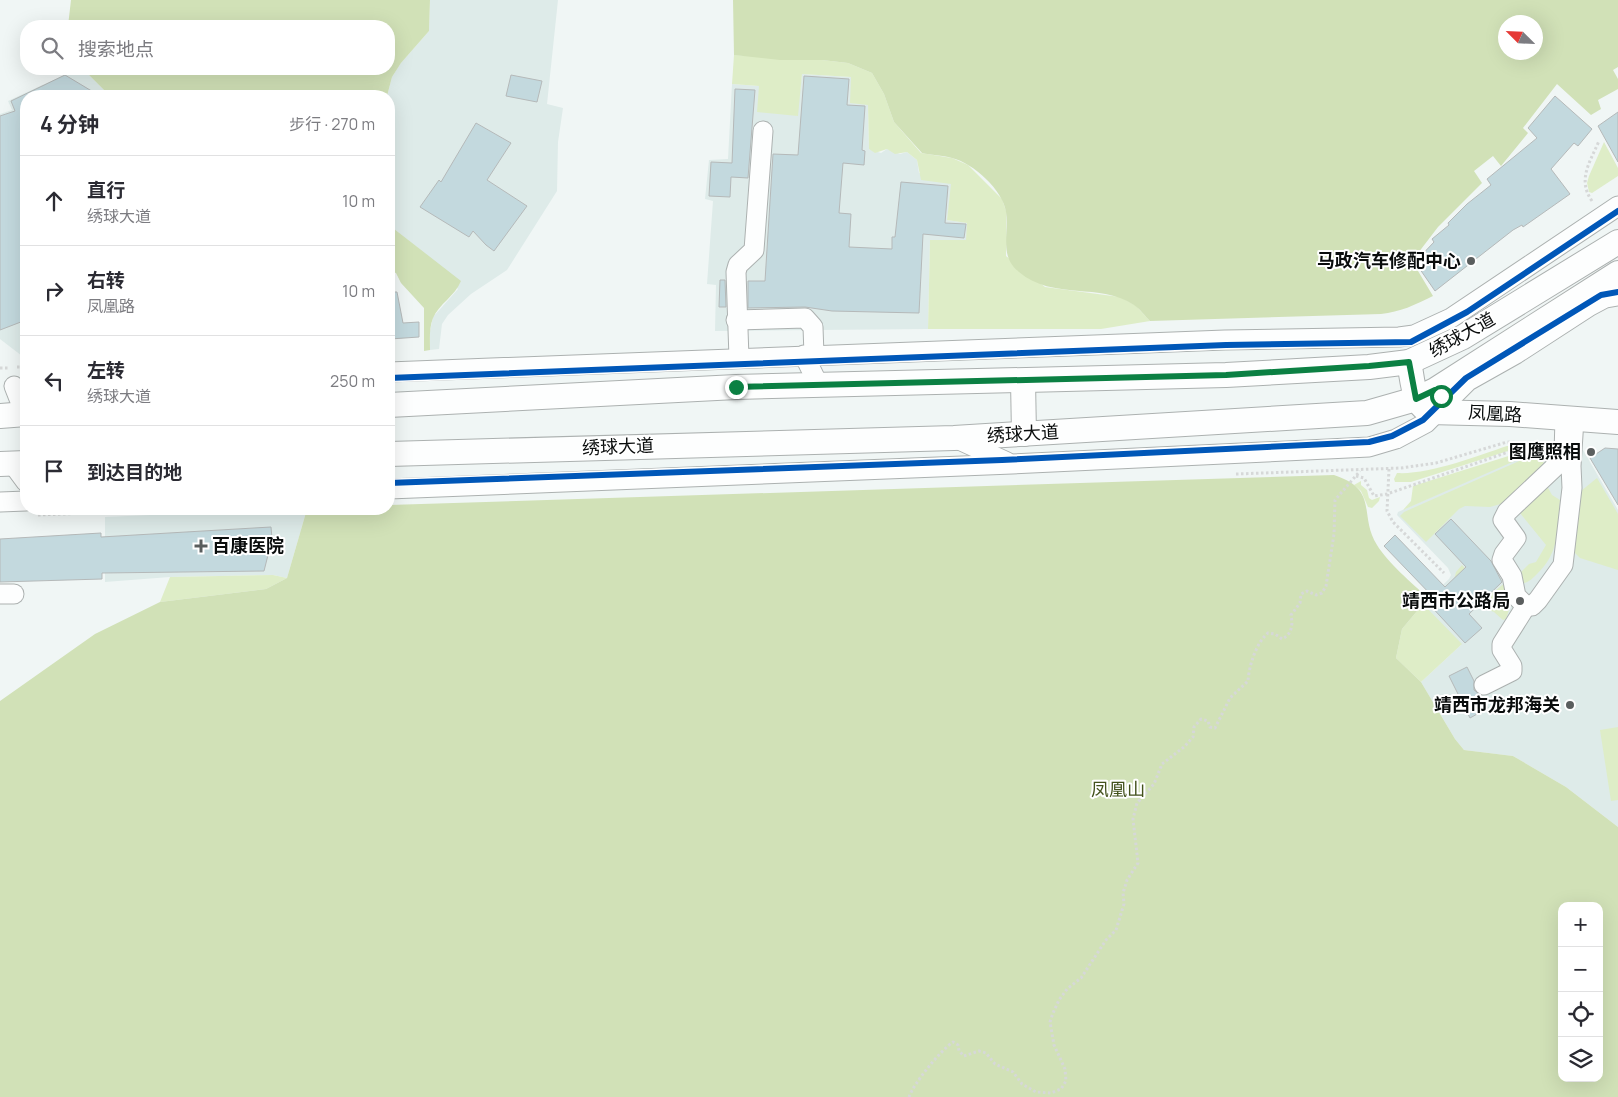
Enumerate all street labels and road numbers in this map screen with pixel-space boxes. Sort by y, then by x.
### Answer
street label: 绣球大道 [1424,306,1499,362]
street label: 凤凰路 [1467,400,1523,426]
street label: 绣球大道 [986,419,1060,447]
street label: 绣球大道 [582,433,654,459]

